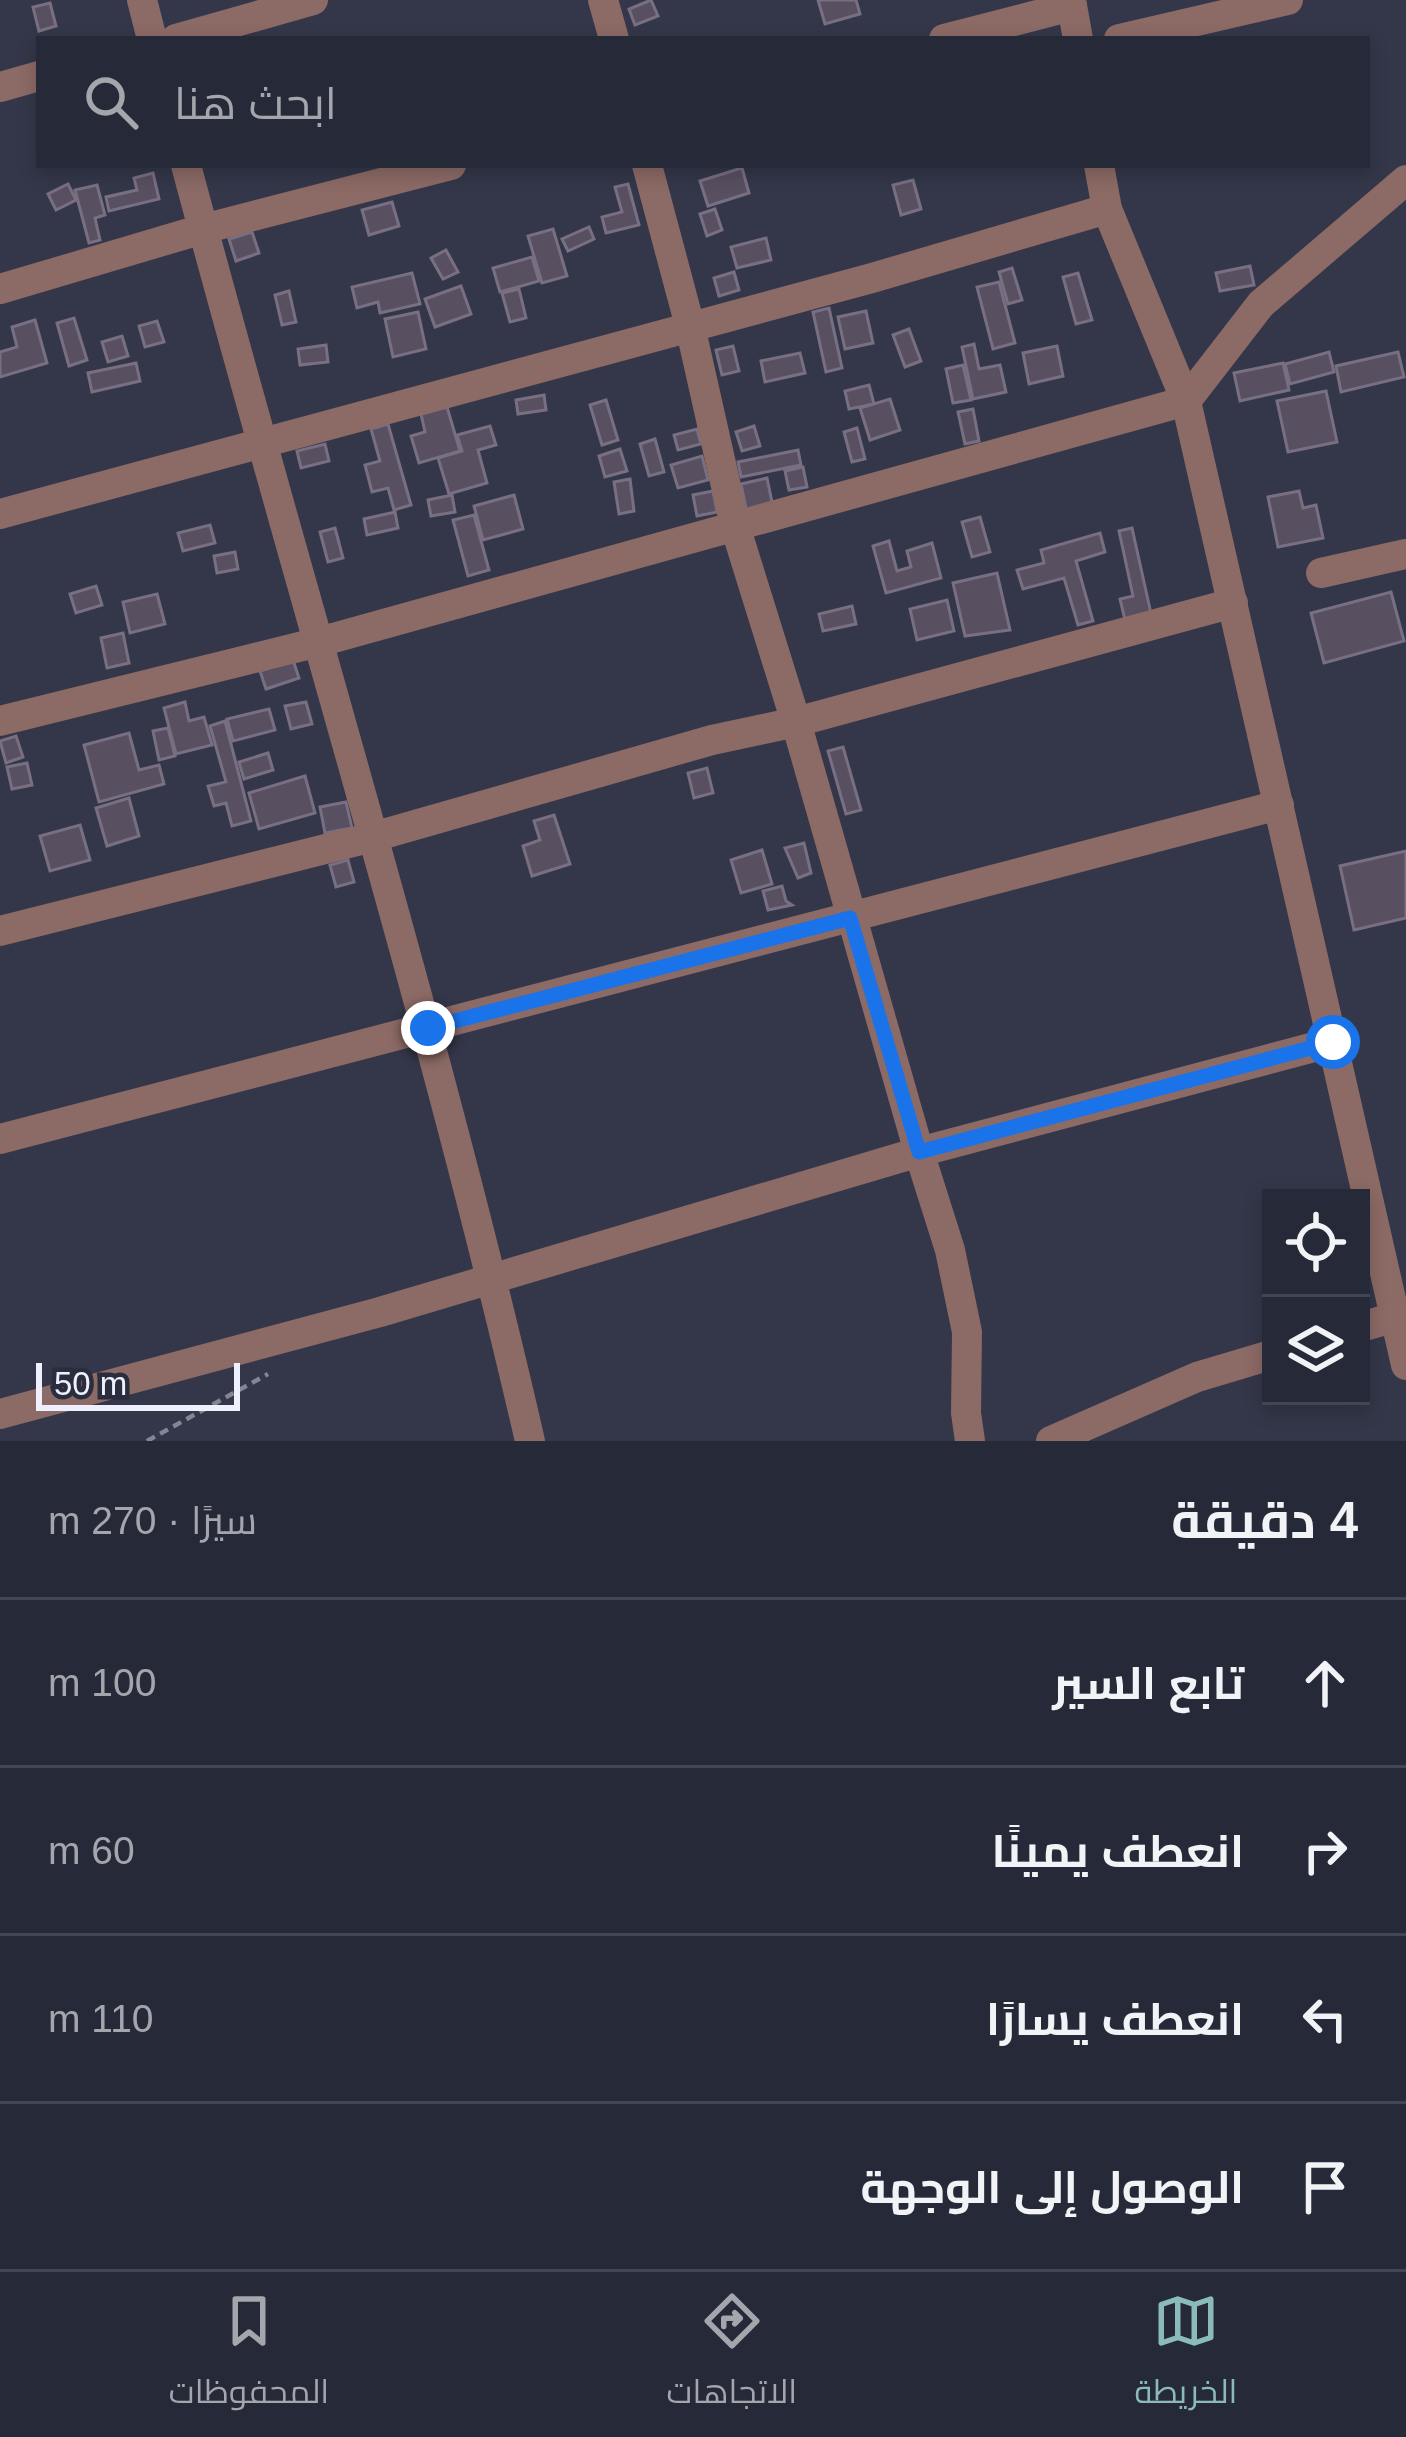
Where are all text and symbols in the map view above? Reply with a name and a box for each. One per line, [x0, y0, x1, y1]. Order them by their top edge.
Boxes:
search box [36, 36, 1370, 168]
icon: search [78, 69, 144, 135]
text: ابحث هنا [174, 78, 337, 129]
route end [401, 1001, 455, 1055]
route start [1306, 1015, 1360, 1069]
map controls [1262, 1189, 1370, 1405]
button: locate [1262, 1189, 1370, 1297]
button: layers [1262, 1297, 1370, 1405]
scale bar [36, 1357, 240, 1410]
text: 50 m [54, 1365, 127, 1402]
text: 4 دقيقة [1171, 1492, 1358, 1549]
text: سيرًا · 270 m [48, 1499, 257, 1542]
icon: ahead [1292, 1650, 1358, 1716]
text: تابع السير [1053, 1658, 1244, 1709]
text: 100 m [48, 1661, 156, 1704]
icon: right [1292, 1818, 1358, 1884]
text: انعطف يمينًا [992, 1826, 1244, 1877]
text: 60 m [48, 1829, 135, 1872]
icon: left [1292, 1986, 1358, 2052]
text: انعطف يسارًا [986, 1994, 1244, 2045]
text: 110 m [48, 1997, 154, 2040]
icon: arrive [1292, 2154, 1358, 2220]
text: الوصول إلى الوجهة [860, 2162, 1244, 2213]
tab: المحفوظات [169, 2288, 329, 2422]
tab: الاتجاهات [667, 2288, 797, 2422]
tab: الخريطة [1134, 2288, 1237, 2422]

